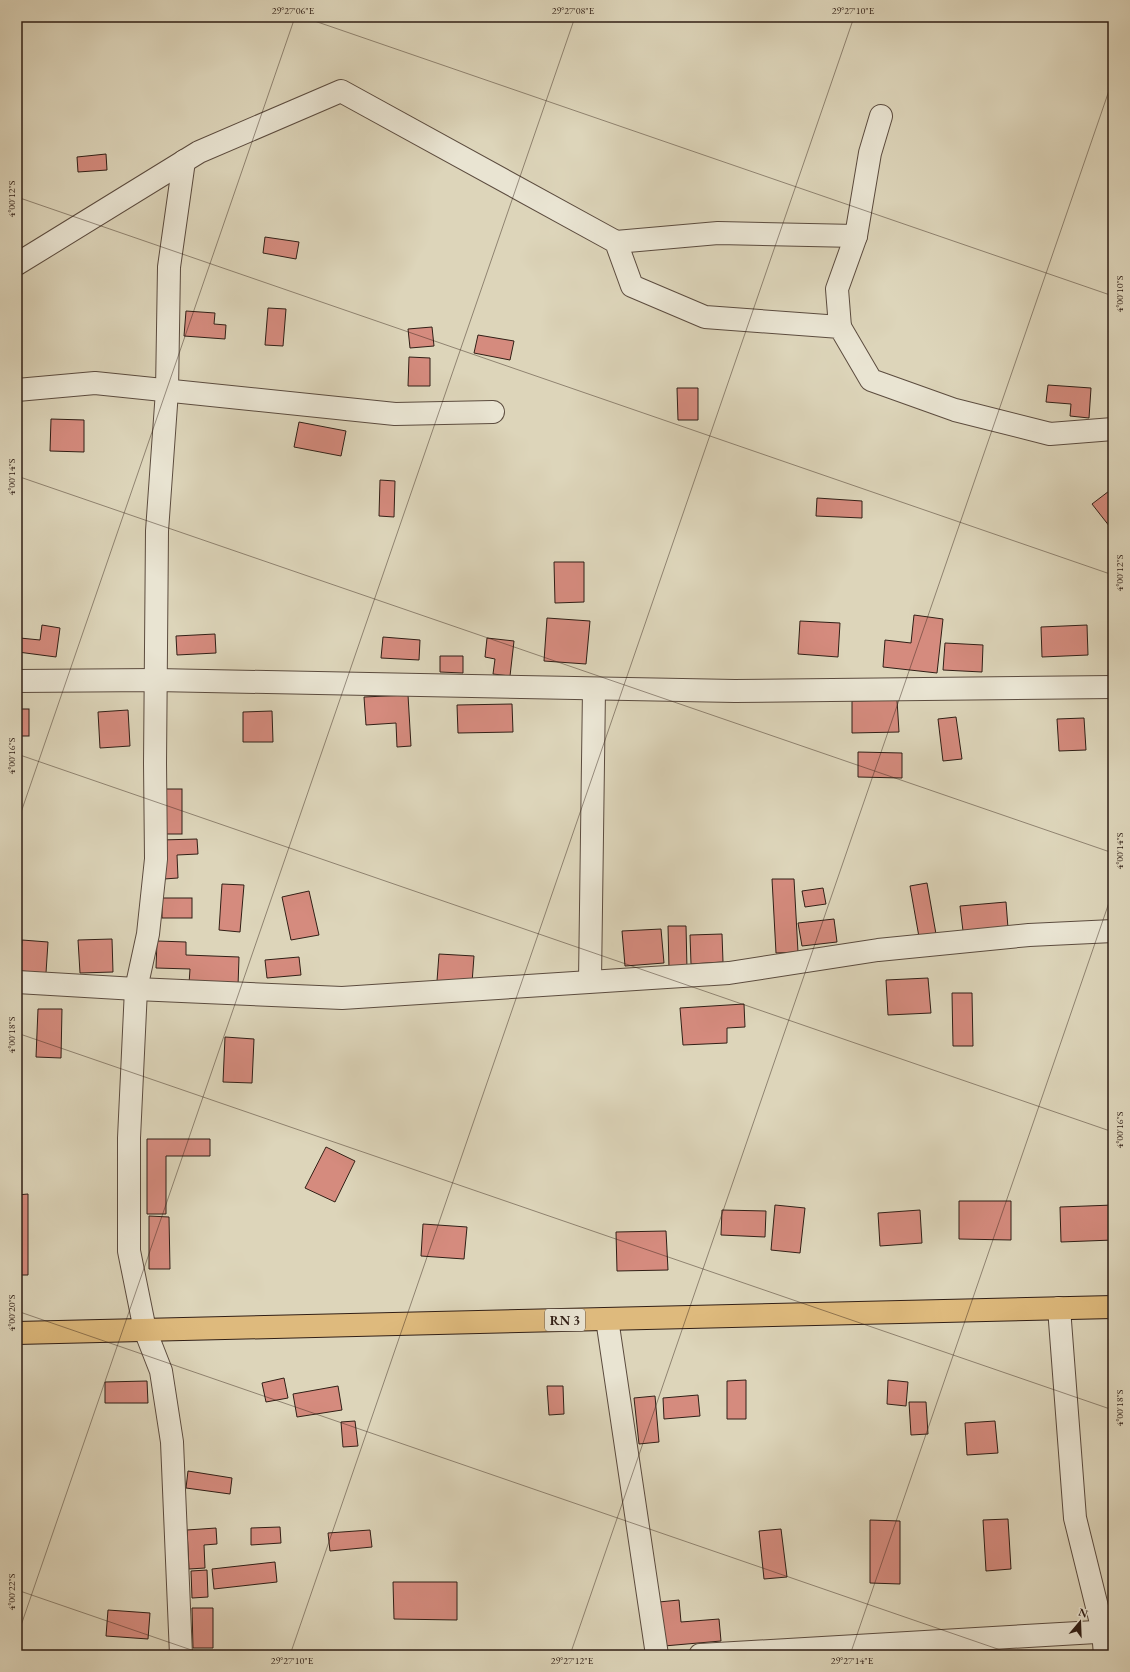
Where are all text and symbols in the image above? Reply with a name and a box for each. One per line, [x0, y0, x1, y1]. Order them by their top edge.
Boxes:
text: 29°27'06"E [272, 4, 315, 17]
text: 29°27'08"E [552, 4, 595, 17]
text: 29°27'10"E [832, 4, 875, 17]
text: 4°00'12"S [5, 180, 18, 217]
text: 4°00'10"S [1113, 275, 1126, 312]
text: 4°00'14"S [5, 458, 18, 495]
text: 4°00'12"S [1113, 554, 1126, 591]
text: 4°00'16"S [5, 737, 18, 774]
text: 4°00'14"S [1113, 832, 1126, 869]
text: 4°00'18"S [5, 1016, 18, 1053]
text: 4°00'16"S [1113, 1111, 1126, 1148]
text: 4°00'20"S [5, 1294, 18, 1331]
road number: RN 3 [545, 1309, 585, 1331]
text: 4°00'18"S [1113, 1389, 1126, 1426]
text: 4°00'22"S [5, 1573, 18, 1610]
north arrow [1060, 1602, 1100, 1642]
text: N [1077, 1604, 1090, 1621]
text: 29°27'10"E [271, 1654, 314, 1667]
text: 29°27'12"E [551, 1654, 594, 1667]
text: 29°27'14"E [831, 1654, 874, 1667]

